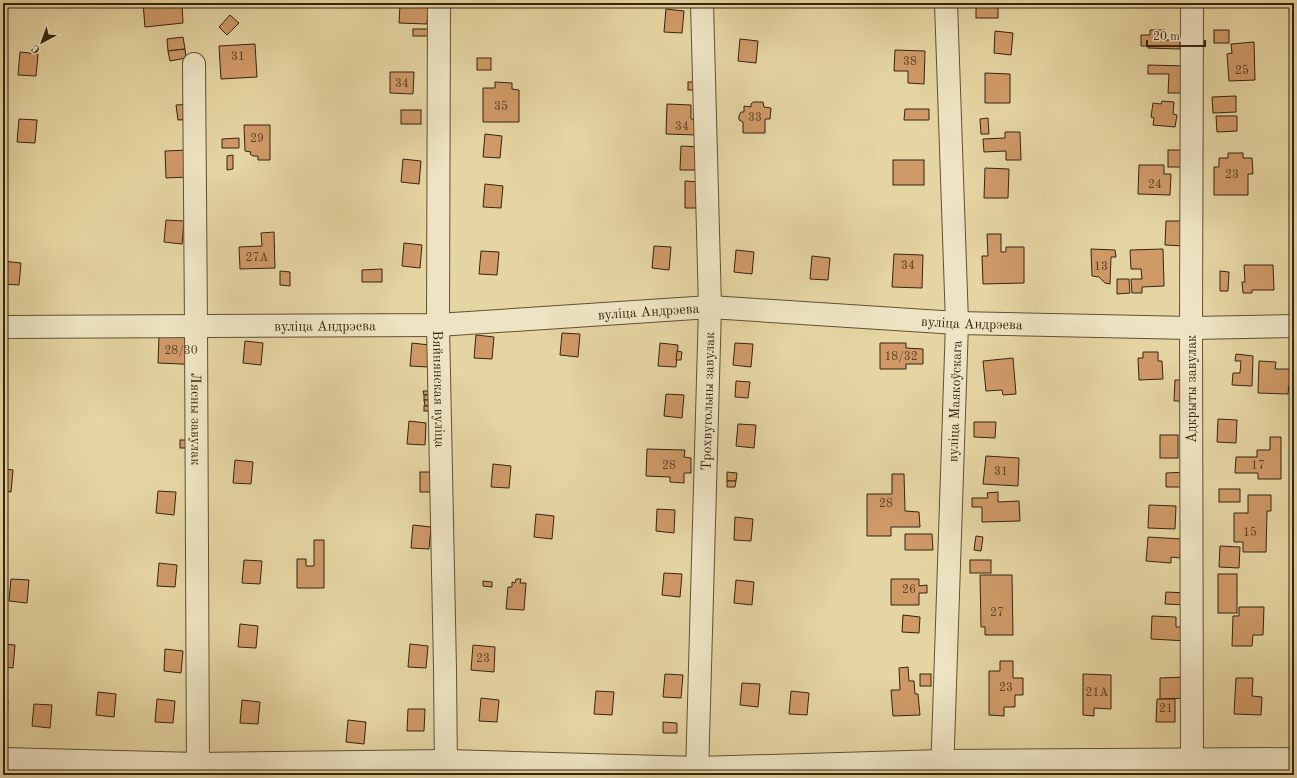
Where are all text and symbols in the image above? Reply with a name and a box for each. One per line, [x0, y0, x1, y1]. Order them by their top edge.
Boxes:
north arrow [22, 22, 62, 62]
scale bar [1147, 22, 1205, 48]
text: 20 m [1153, 31, 1180, 43]
text: С [30, 42, 43, 55]
house number: 31 [231, 51, 245, 63]
house number: 38 [903, 56, 917, 68]
house number: 25 [1235, 64, 1249, 77]
house number: 34 [395, 78, 409, 90]
house number: 35 [494, 100, 508, 113]
house number: 33 [748, 112, 762, 124]
house number: 34 [675, 121, 689, 133]
house number: 29 [250, 133, 264, 145]
house number: 23 [1225, 169, 1239, 181]
house number: 24 [1148, 179, 1162, 191]
house number: 27А [245, 252, 269, 264]
house number: 34 [901, 260, 915, 272]
house number: 13 [1094, 261, 1108, 273]
street label: вуліца Андрэева [597, 302, 700, 322]
street label: вуліца Андрэева [921, 315, 1023, 332]
street label: вуліца Андрэева [274, 319, 376, 334]
street label: Вяйнянская вуліца [430, 330, 446, 448]
street label: Трохвугольны завулак [699, 332, 717, 471]
street label: Адкрыты завулак [1185, 335, 1199, 443]
street label: вуліца Маякоўскага [946, 340, 964, 462]
house number: 28/30 [164, 345, 198, 357]
house number: 18/32 [884, 351, 918, 363]
street label: Лясны завулак [188, 373, 203, 465]
house number: 28 [662, 460, 676, 472]
house number: 17 [1251, 460, 1265, 472]
house number: 31 [994, 466, 1008, 478]
house number: 28 [879, 498, 893, 510]
house number: 15 [1243, 526, 1257, 539]
house number: 26 [902, 584, 916, 596]
house number: 27 [990, 607, 1004, 619]
house number: 23 [476, 653, 490, 665]
house number: 23 [999, 682, 1013, 694]
house number: 21А [1085, 687, 1109, 699]
house number: 21 [1159, 703, 1173, 715]

